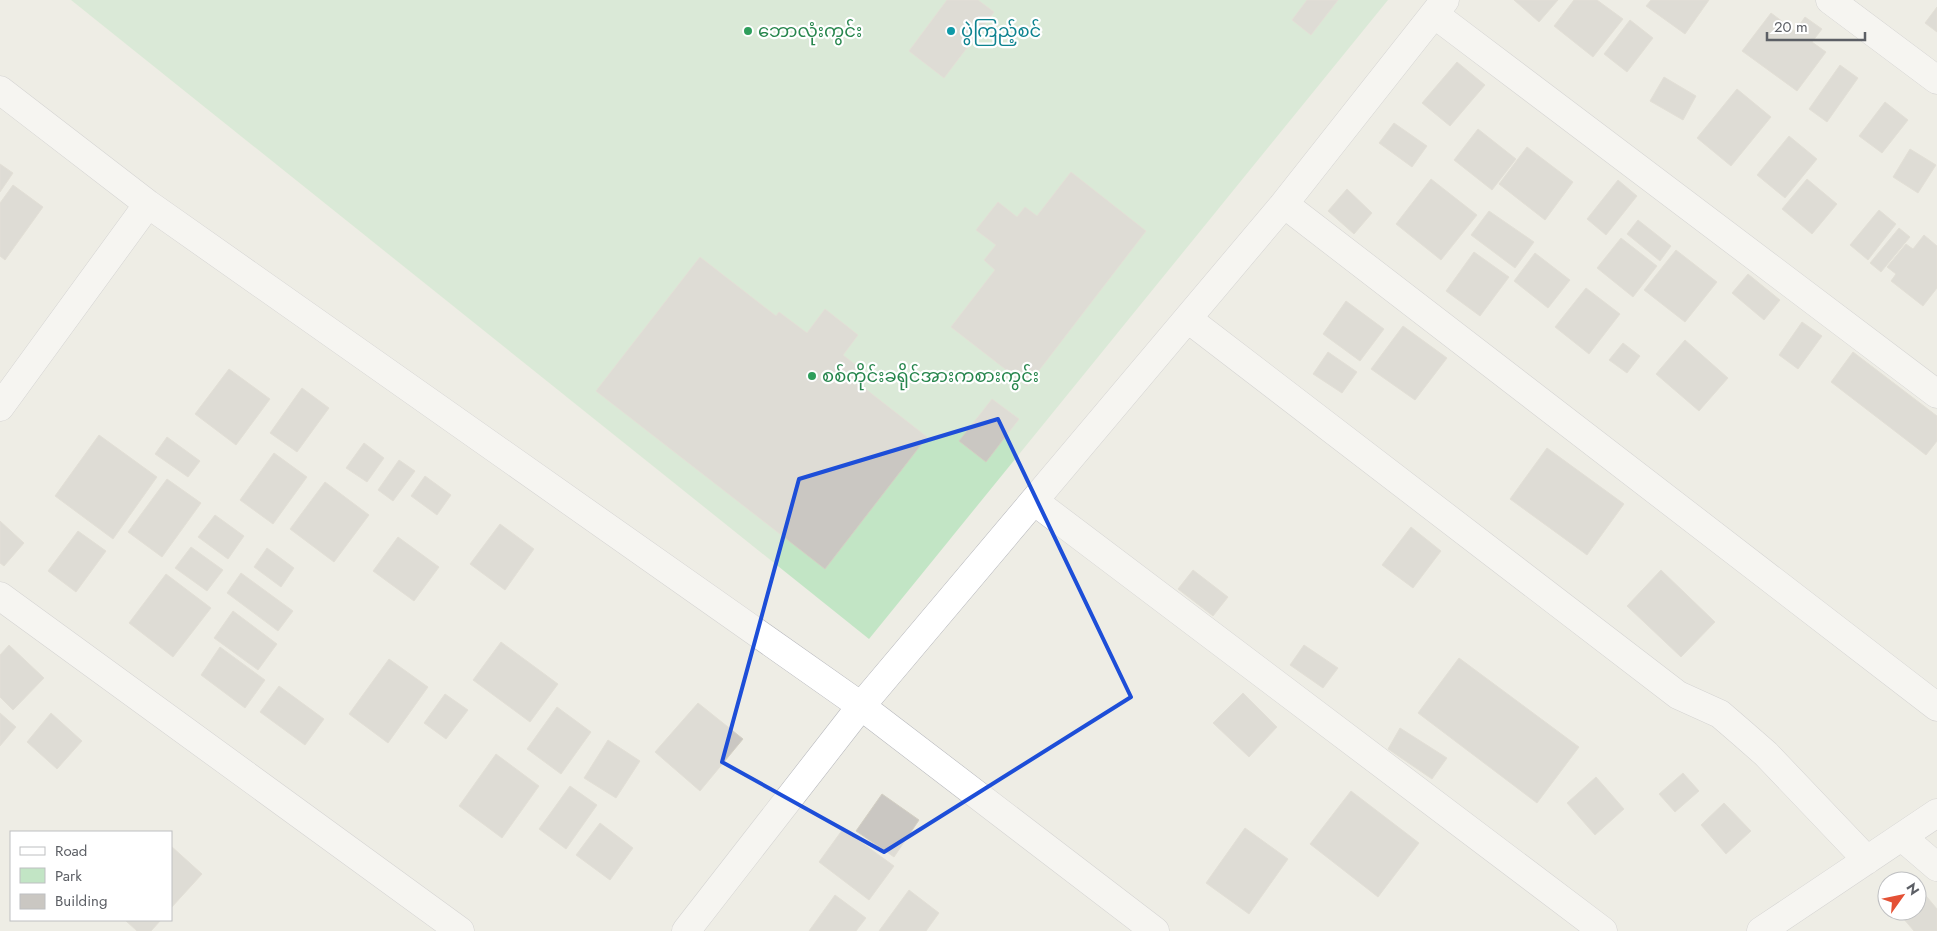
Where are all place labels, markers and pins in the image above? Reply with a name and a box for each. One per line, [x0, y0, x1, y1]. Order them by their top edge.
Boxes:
place label: ဘောလုံးကွင်း [758, 18, 862, 46]
place label: ပွဲကြည့်စင် [961, 18, 1041, 46]
marker: ဘောလုံးကွင်း [742, 25, 754, 37]
marker: ပွဲကြည့်စင် [945, 25, 957, 37]
place label: စစ်ကိုင်းခရိုင်အားကစားကွင်း [822, 362, 1039, 391]
marker: စစ်ကိုင်းခရိုင်အားကစားကွင်း [806, 370, 818, 382]

